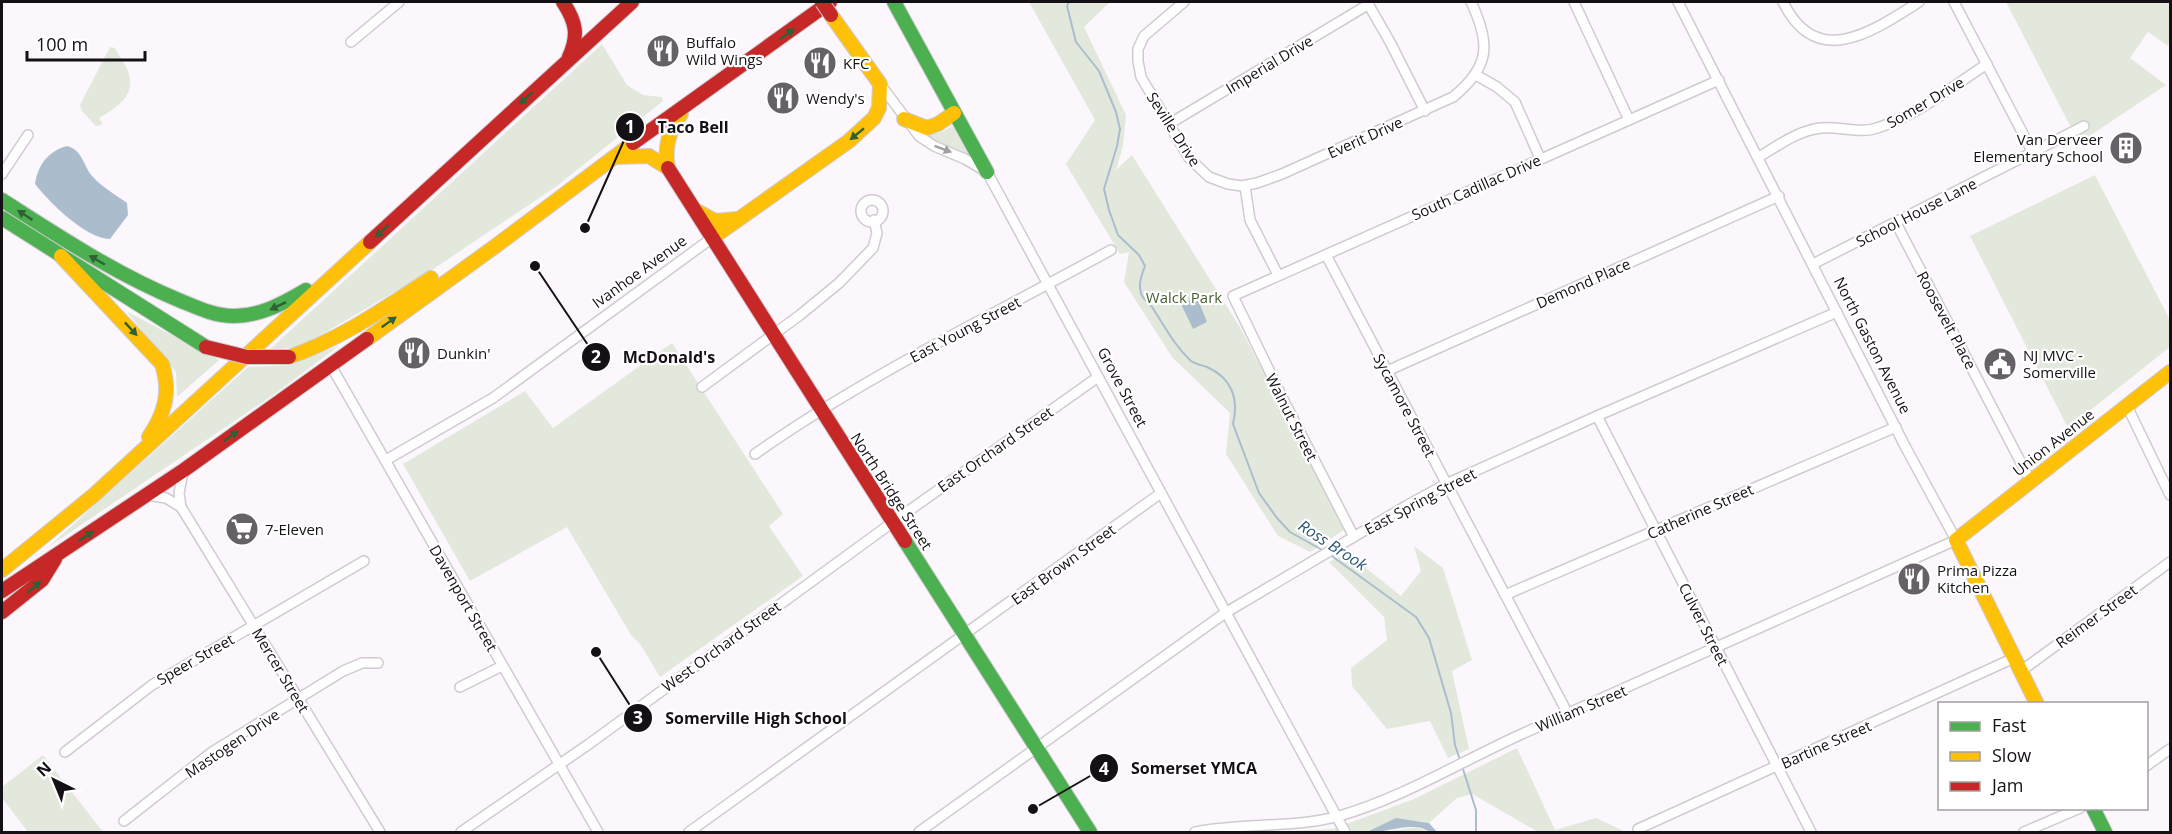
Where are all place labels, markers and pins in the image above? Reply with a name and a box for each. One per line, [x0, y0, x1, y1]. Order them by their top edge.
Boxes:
place label: Buffalo Wild Wings [686, 32, 763, 69]
restaurant icon: Buffalo Wild Wings [645, 33, 681, 69]
restaurant icon: KFC [802, 45, 838, 81]
place label: KFC [843, 53, 869, 73]
restaurant icon: Wendy's [765, 80, 801, 116]
place label: Wendy's [806, 88, 865, 108]
callout: Taco Bell [615, 110, 740, 144]
place label: Van Derveer Elementary School [1973, 129, 2103, 166]
building icon: Van Derveer Elementary School [2108, 130, 2144, 166]
restaurant icon: Dunkin' [396, 335, 432, 371]
callout: McDonald's [581, 340, 727, 374]
place label: Dunkin' [437, 343, 490, 363]
place label: NJ MVC - Somerville [2023, 345, 2096, 382]
public building icon: NJ MVC - Somerville [1982, 346, 2018, 382]
supermarket icon: 7-Eleven [224, 511, 260, 547]
place label: 7-Eleven [265, 519, 324, 539]
place label: Prima Pizza Kitchen [1937, 560, 2017, 597]
restaurant icon: Prima Pizza Kitchen [1896, 561, 1932, 597]
callout: Somerville High School [623, 701, 859, 735]
callout: Somerset YMCA [1089, 751, 1269, 785]

